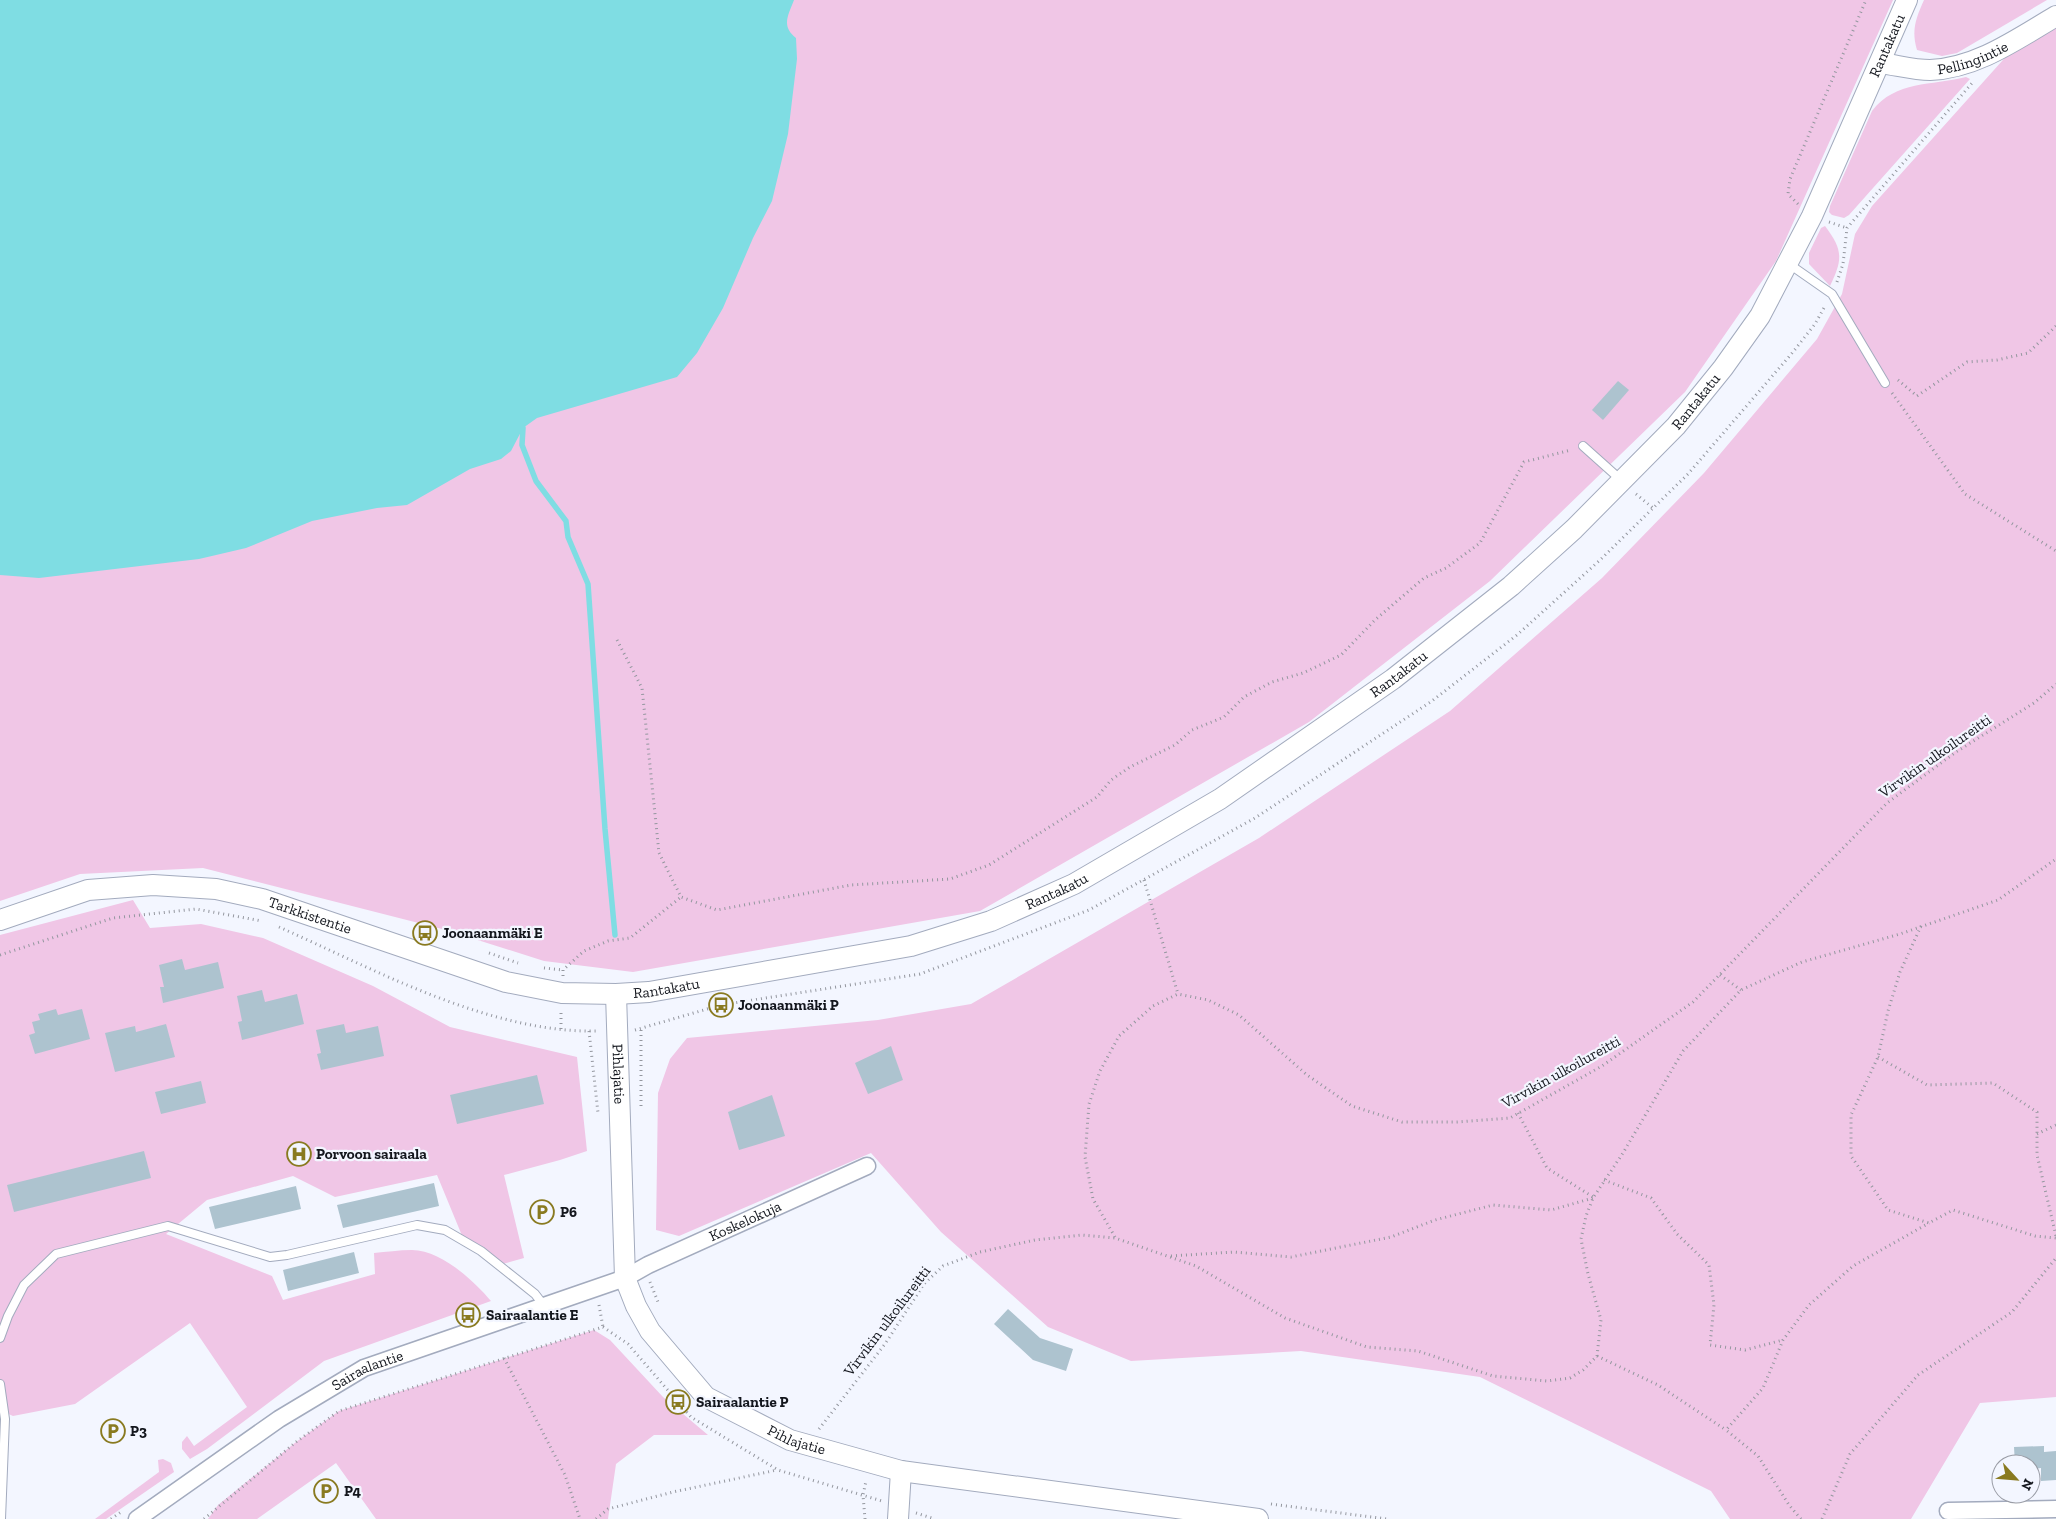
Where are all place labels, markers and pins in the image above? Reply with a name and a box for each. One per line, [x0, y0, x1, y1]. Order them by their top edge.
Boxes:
bus stop icon: Joonaanmäki E [412, 920, 438, 946]
place label: Joonaanmäki E [442, 924, 543, 942]
bus stop icon: Joonaanmäki P [708, 992, 734, 1018]
place label: Joonaanmäki P [738, 996, 839, 1014]
hospital icon: Porvoon sairaala [286, 1141, 312, 1167]
place label: Porvoon sairaala [316, 1145, 427, 1163]
parking icon: P6 [529, 1199, 555, 1225]
place label: P6 [560, 1203, 577, 1221]
bus stop icon: Sairaalantie E [455, 1302, 481, 1328]
place label: Sairaalantie E [486, 1306, 578, 1324]
bus stop icon: Sairaalantie P [665, 1389, 691, 1415]
place label: Sairaalantie P [696, 1393, 788, 1411]
parking icon: P3 [100, 1418, 126, 1444]
place label: P3 [130, 1422, 147, 1440]
parking icon: P4 [313, 1478, 339, 1504]
place label: P4 [344, 1482, 362, 1500]

